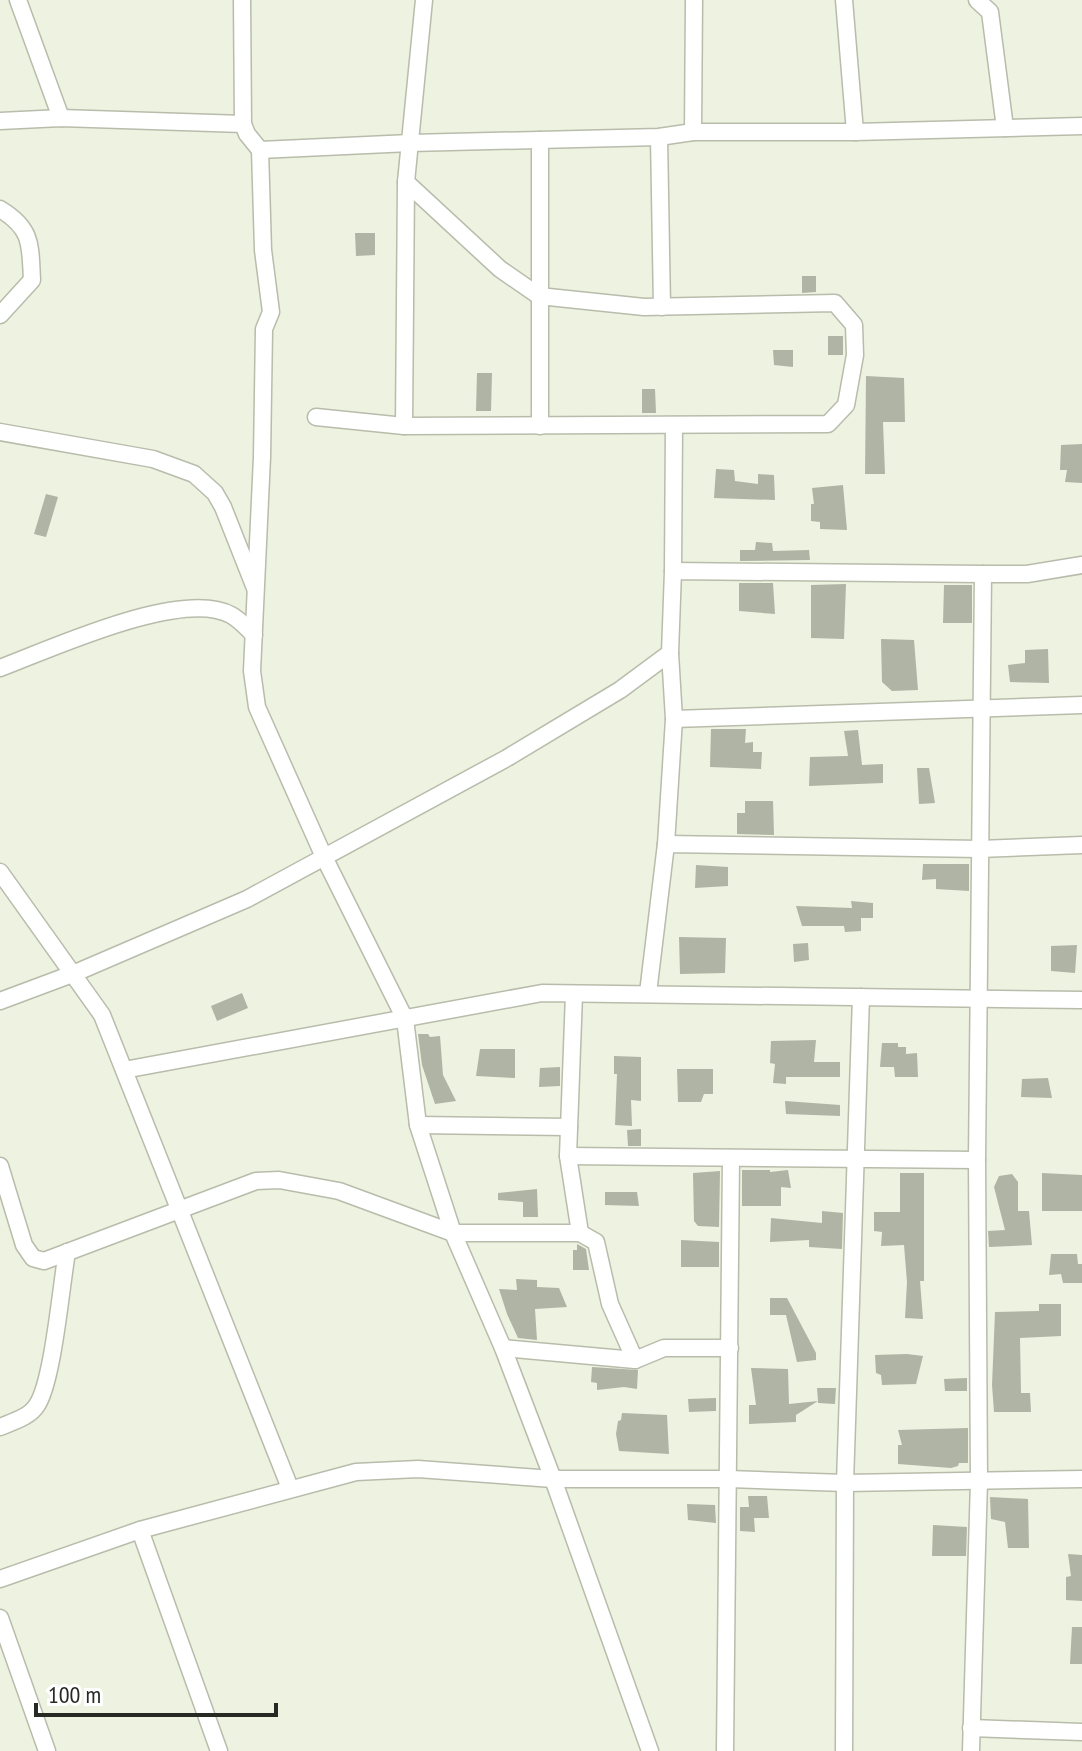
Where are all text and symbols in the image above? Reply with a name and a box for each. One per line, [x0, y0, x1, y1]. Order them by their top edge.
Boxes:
scale bar [36, 1667, 276, 1717]
text: 100 m [48, 1679, 101, 1710]

